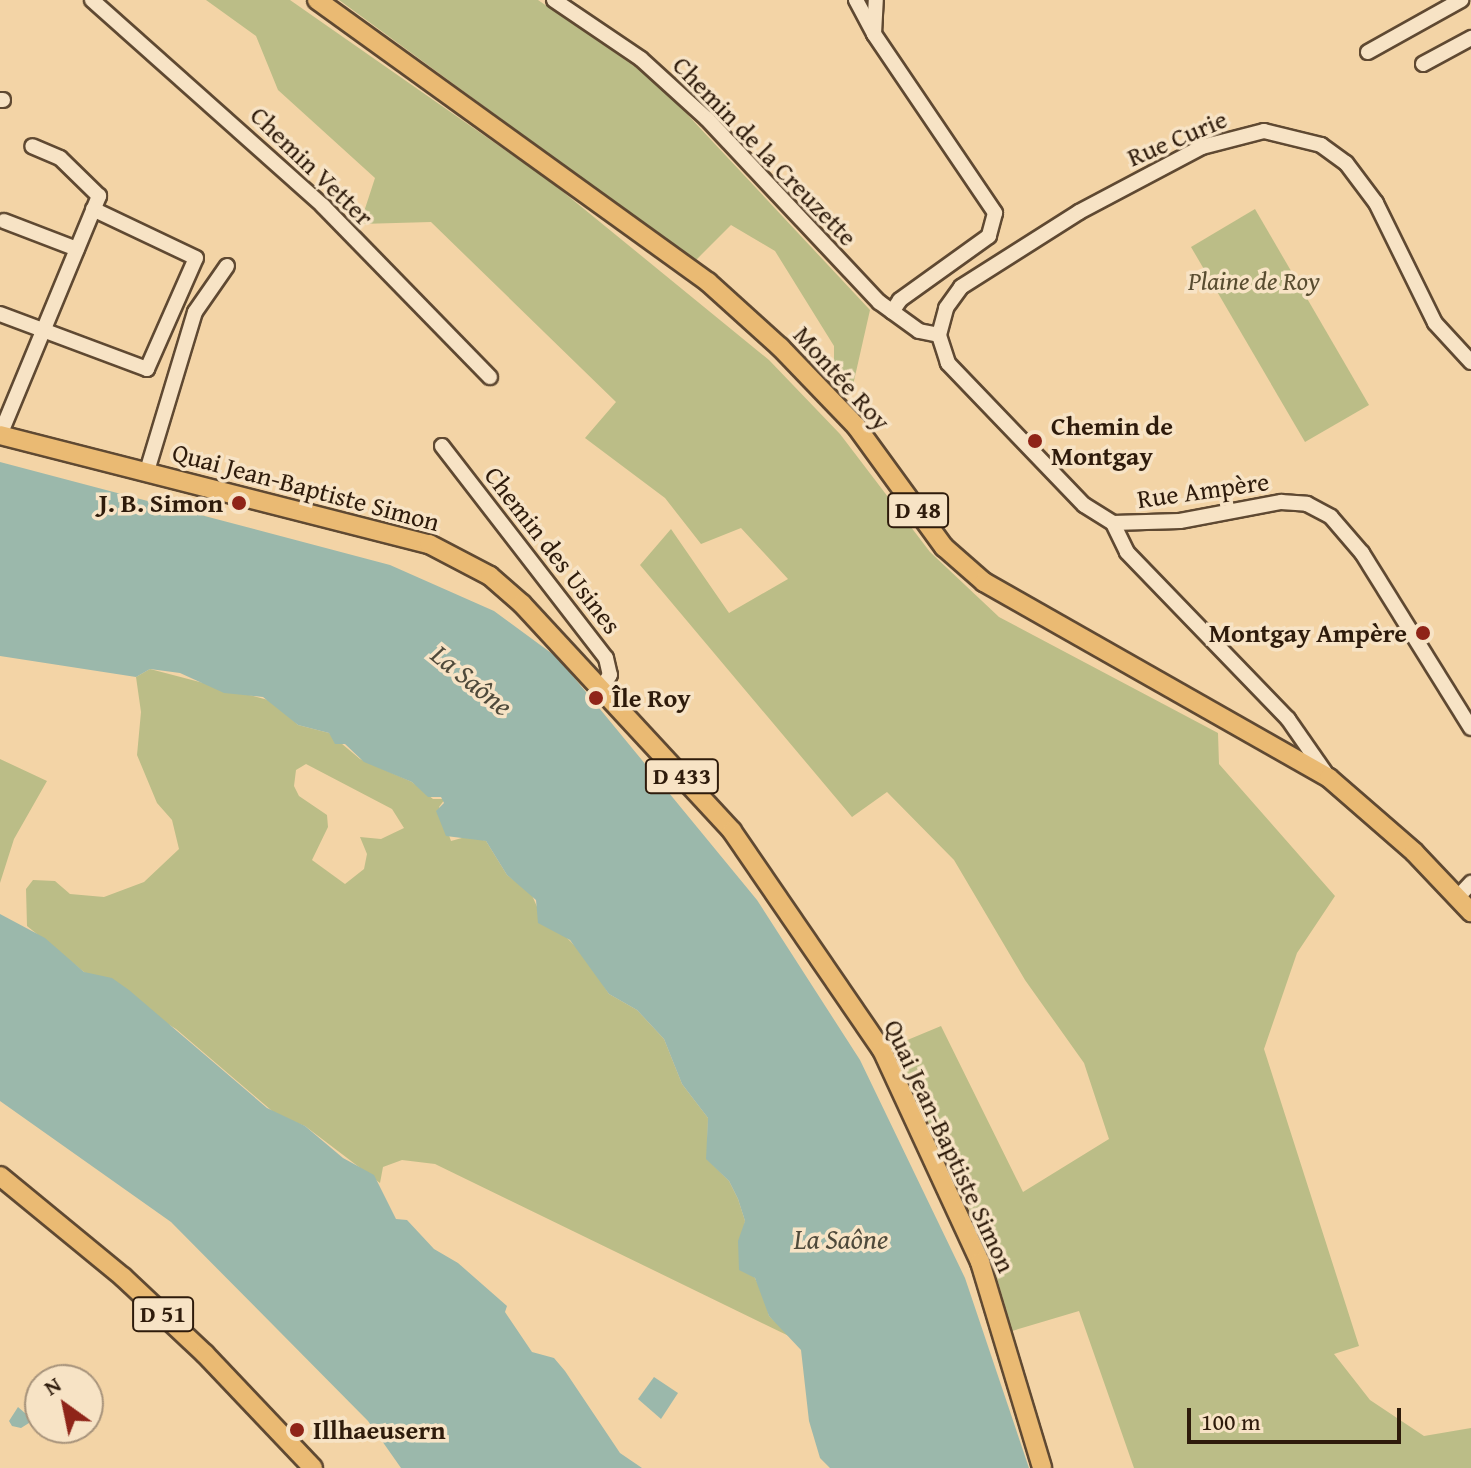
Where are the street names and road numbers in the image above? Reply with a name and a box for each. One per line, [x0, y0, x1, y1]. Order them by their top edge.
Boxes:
street label: Chemin de la Creuzette [666, 50, 864, 252]
street label: Chemin Vetter [244, 100, 380, 232]
street label: Rue Curie [1122, 103, 1232, 173]
street label: Montée Roy [787, 319, 897, 437]
street label: Quai Jean-Baptiste Simon [169, 436, 443, 538]
street label: Chemin des Usines [478, 460, 628, 640]
street label: Rue Ampère [1135, 465, 1271, 515]
road number: D 48 [886, 490, 950, 530]
road number: D 433 [644, 756, 720, 796]
street label: Quai Jean-Baptiste Simon [878, 1015, 1022, 1277]
road number: D 51 [131, 1294, 195, 1334]

